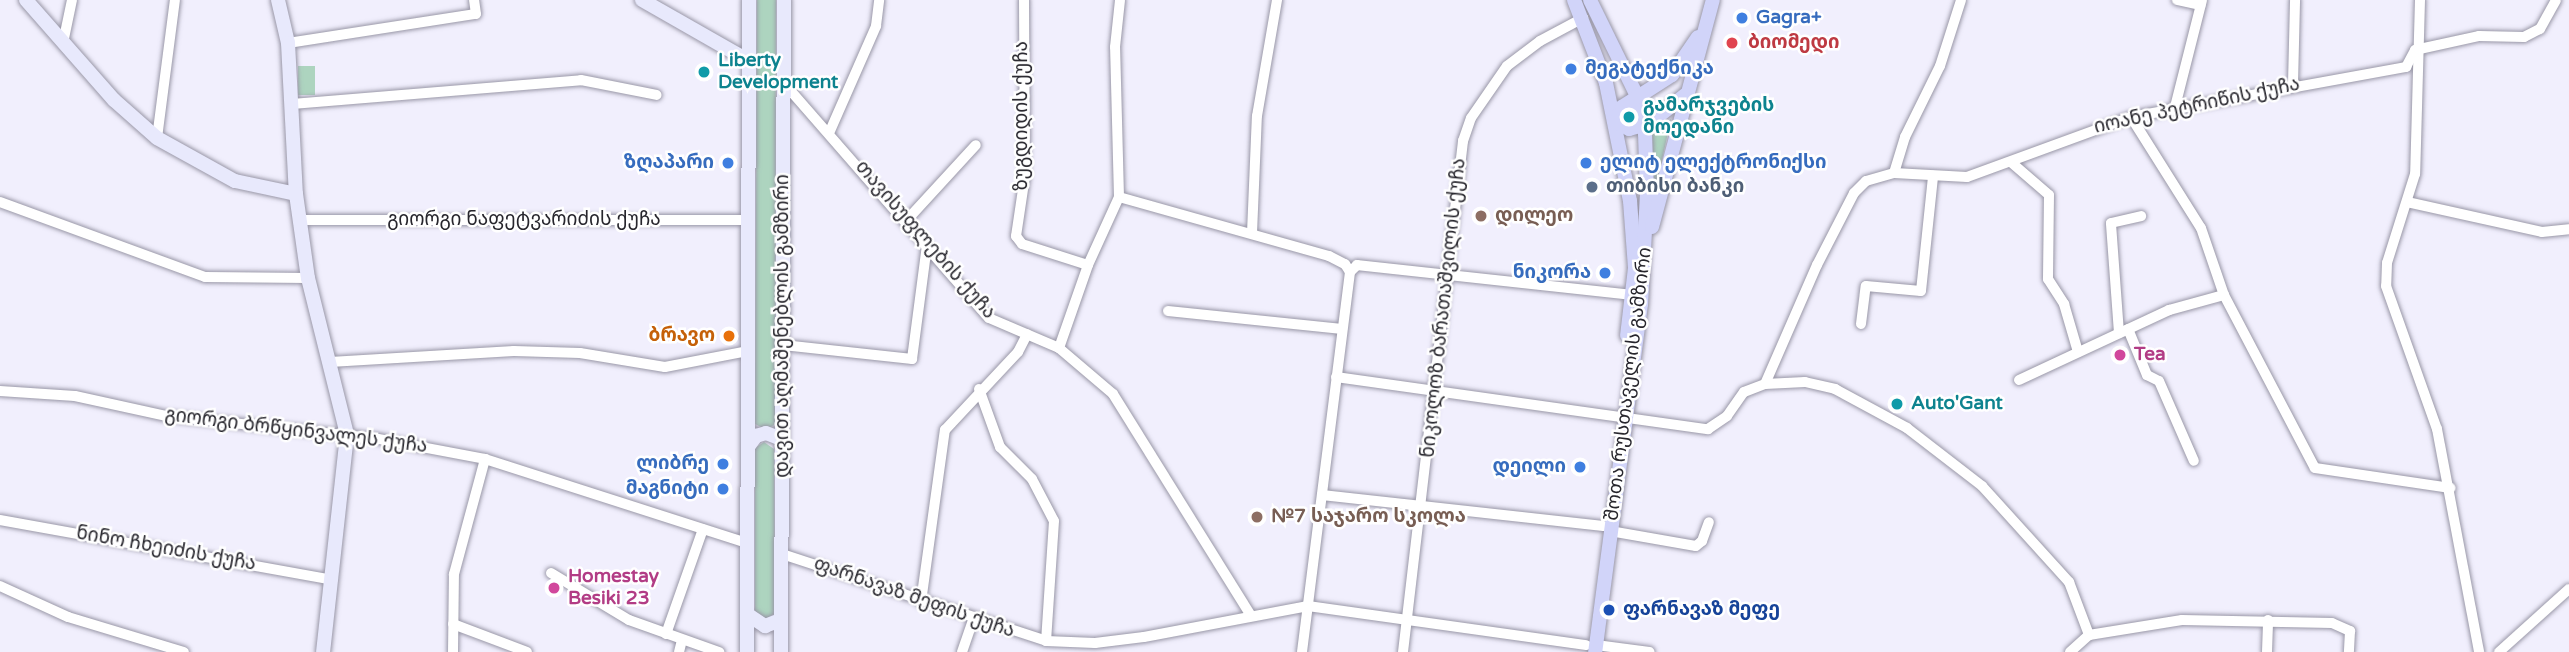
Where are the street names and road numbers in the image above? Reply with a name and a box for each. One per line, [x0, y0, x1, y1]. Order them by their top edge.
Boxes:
street label: ზუგდიდის ქუჩა [1011, 41, 1033, 191]
street label: იოანე პეტრიწის ქუჩა [2092, 73, 2302, 139]
street label: თავისუფლების ქუჩა [850, 156, 1000, 324]
street label: ნიკოლოზ ბარათაშვილის ქუჩა [1417, 157, 1471, 459]
street label: დავით აღმაშენებლის გამზირი [772, 174, 794, 478]
street label: გიორგი ნაფეტვარიძის ქუჩა [387, 209, 661, 231]
street label: შოთა რუსთაველის გამზირი [1601, 246, 1657, 522]
street label: გიორგი ბრწყინვალეს ქუჩა [164, 404, 428, 458]
street label: ნინო ჩხეიძის ქუჩა [74, 522, 258, 576]
street label: ფარნავაზ მეფის ქუჩა [811, 553, 1017, 643]

